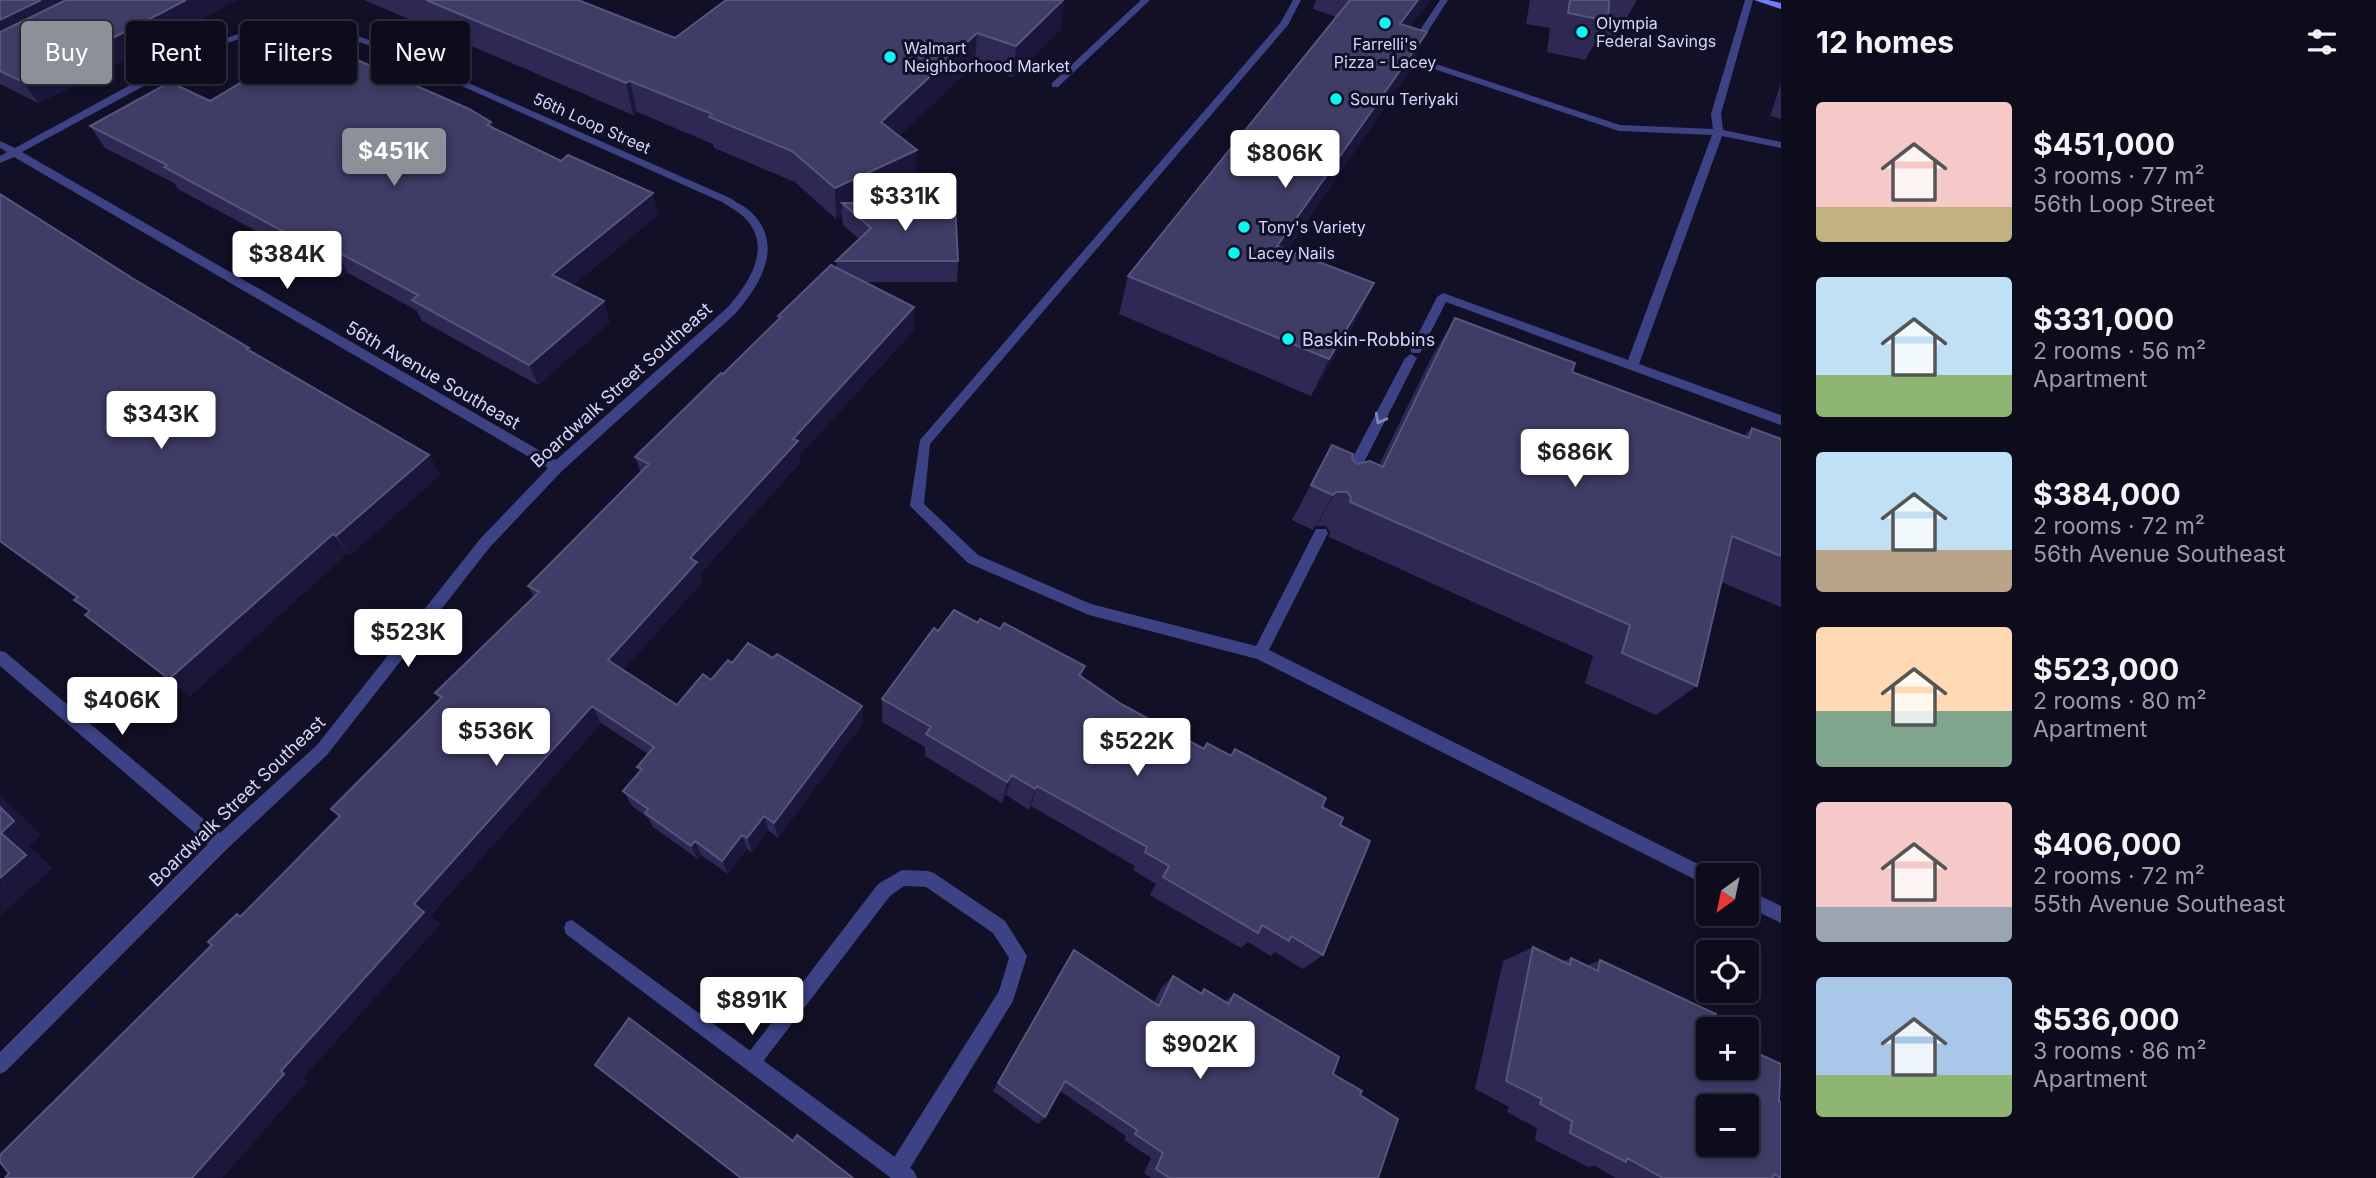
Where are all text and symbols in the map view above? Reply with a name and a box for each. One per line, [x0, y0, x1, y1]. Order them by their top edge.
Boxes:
place label: Olympia Federal Savings [1596, 13, 1716, 51]
marker: Farrelli's Pizza - Lacey [1377, 15, 1393, 31]
chip: Buy [21, 21, 112, 84]
chip: Rent [126, 21, 226, 84]
chip: Filters [240, 21, 357, 84]
chip: New [371, 21, 470, 84]
icon: filters [2303, 23, 2341, 61]
marker: Olympia Federal Savings [1574, 24, 1590, 40]
text: 12 homes [1816, 24, 1954, 60]
place label: Farrelli's Pizza - Lacey [1334, 34, 1436, 72]
place label: Walmart Neighborhood Market [904, 38, 1070, 76]
marker: Walmart Neighborhood Market [882, 49, 898, 65]
street label: 56th Loop Street [530, 88, 654, 158]
place label: Souru Teriyaki [1350, 89, 1458, 109]
marker: Souru Teriyaki [1328, 91, 1344, 107]
text: $451,000 [2033, 126, 2175, 162]
pin: $451K [345, 128, 443, 188]
pin: $806K [1236, 130, 1334, 190]
icon: home [1872, 130, 1956, 214]
text: $451K [358, 137, 430, 165]
text: $806K [1246, 139, 1324, 167]
text: 3 rooms · 77 m² [2033, 162, 2205, 190]
pin: $331K [856, 174, 954, 233]
text: $331K [869, 182, 941, 210]
text: 56th Loop Street [2033, 190, 2215, 218]
place label: Tony's Variety [1258, 217, 1366, 237]
marker: Tony's Variety [1236, 219, 1252, 235]
pin: $384K [238, 232, 336, 291]
text: $384K [249, 240, 325, 268]
place label: Lacey Nails [1248, 243, 1335, 263]
marker: Lacey Nails [1226, 245, 1242, 261]
street label: Boardwalk Street Southeast [526, 298, 716, 472]
text: $331,000 [2033, 301, 2174, 337]
icon: home [1872, 305, 1956, 389]
street label: 56th Avenue Southeast [342, 316, 524, 434]
place label: Baskin-Robbins [1302, 329, 1435, 350]
marker: Baskin-Robbins [1280, 331, 1296, 347]
text: 2 rooms · 56 m² [2033, 337, 2206, 365]
text: Apartment [2033, 365, 2147, 393]
pin: $343K [112, 392, 210, 451]
text: $343K [123, 400, 199, 428]
one-way arrow [1374, 412, 1388, 424]
pin: $686K [1526, 430, 1624, 489]
text: $686K [1537, 438, 1613, 466]
text: $384,000 [2033, 476, 2181, 512]
icon: home [1872, 480, 1956, 564]
text: 2 rooms · 72 m² [2033, 512, 2205, 540]
text: 56th Avenue Southeast [2033, 540, 2286, 568]
pin: $523K [359, 610, 457, 669]
text: $523K [370, 618, 446, 646]
text: $523,000 [2033, 651, 2179, 687]
icon: home [1872, 655, 1956, 739]
pin: $406K [73, 678, 171, 737]
text: $406K [83, 686, 161, 714]
text: 2 rooms · 80 m² [2033, 687, 2207, 715]
pin: $536K [447, 708, 545, 768]
street label: Boardwalk Street Southeast [145, 711, 329, 891]
text: Apartment [2033, 715, 2147, 743]
text: $536K [458, 717, 534, 745]
pin: $522K [1088, 718, 1186, 778]
text: $522K [1099, 727, 1175, 755]
text: $406,000 [2033, 826, 2182, 862]
icon: home [1872, 830, 1956, 914]
text: 2 rooms · 72 m² [2033, 862, 2205, 890]
north arrow [1696, 863, 1759, 926]
map controls [1696, 863, 1759, 1157]
text: 55th Avenue Southeast [2033, 890, 2285, 918]
button: locate [1696, 940, 1759, 1003]
pin: $891K [703, 978, 801, 1037]
text: $891K [716, 986, 788, 1014]
text: $536,000 [2033, 1001, 2180, 1037]
icon: home [1872, 1005, 1956, 1089]
button: + [1696, 1017, 1759, 1080]
pin: $902K [1151, 1021, 1249, 1081]
text: $902K [1162, 1030, 1238, 1058]
text: 3 rooms · 86 m² [2033, 1037, 2207, 1065]
text: Apartment [2033, 1065, 2147, 1093]
button: − [1696, 1094, 1759, 1157]

